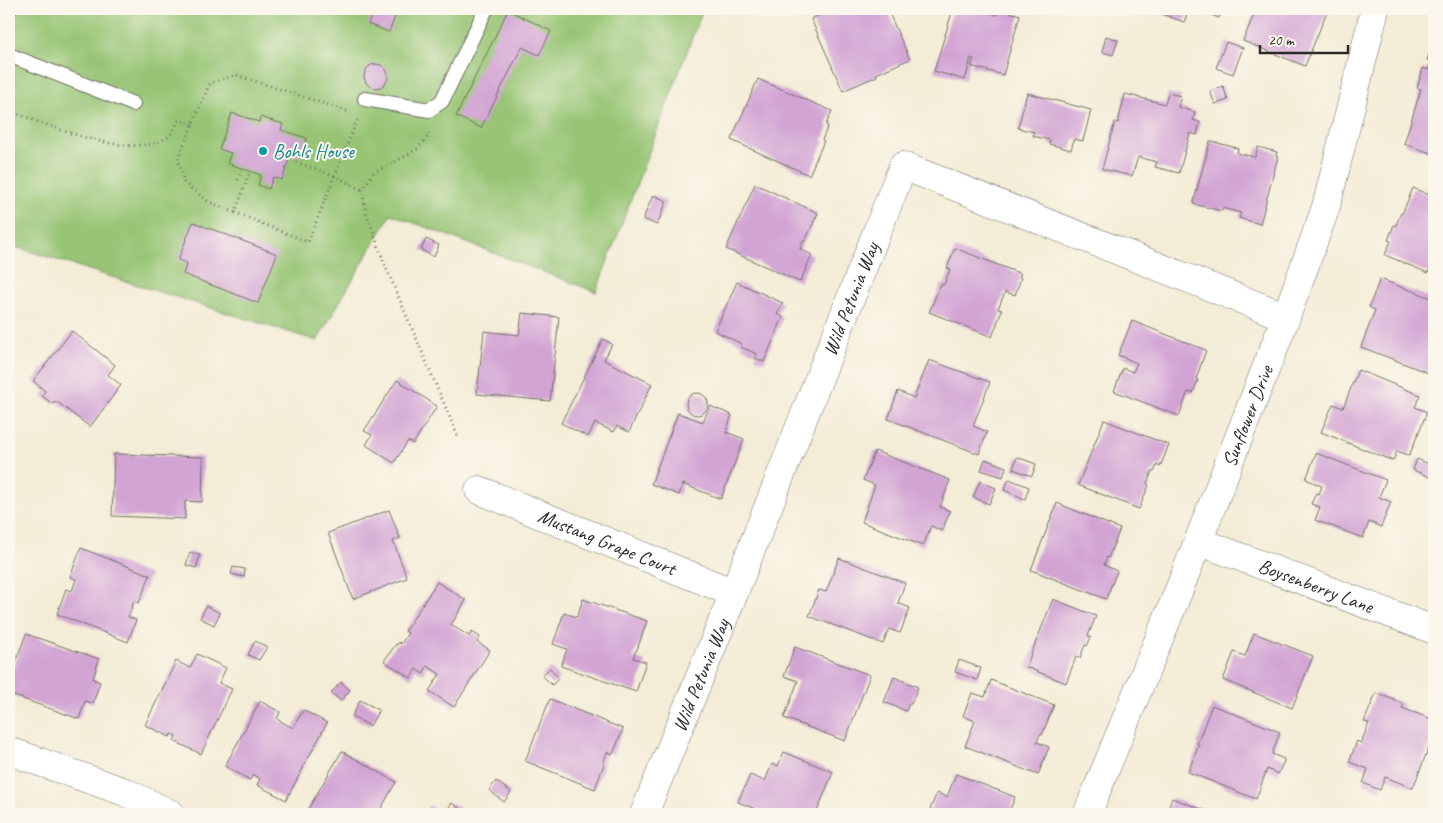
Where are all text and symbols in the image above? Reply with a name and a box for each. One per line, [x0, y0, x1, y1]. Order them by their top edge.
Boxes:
scale bar [1260, 22, 1348, 54]
text: 20 m [1268, 31, 1295, 50]
place label: Bohls House [273, 139, 355, 164]
marker: Bohls House [257, 145, 269, 157]
street label: Wild Petunia Way [817, 238, 885, 359]
street label: Sunflower Drive [1216, 361, 1279, 471]
street label: Mustang Grape Court [534, 503, 681, 582]
street label: Boysenberry Lane [1255, 553, 1378, 619]
street label: Wild Petunia Way [667, 614, 736, 735]

